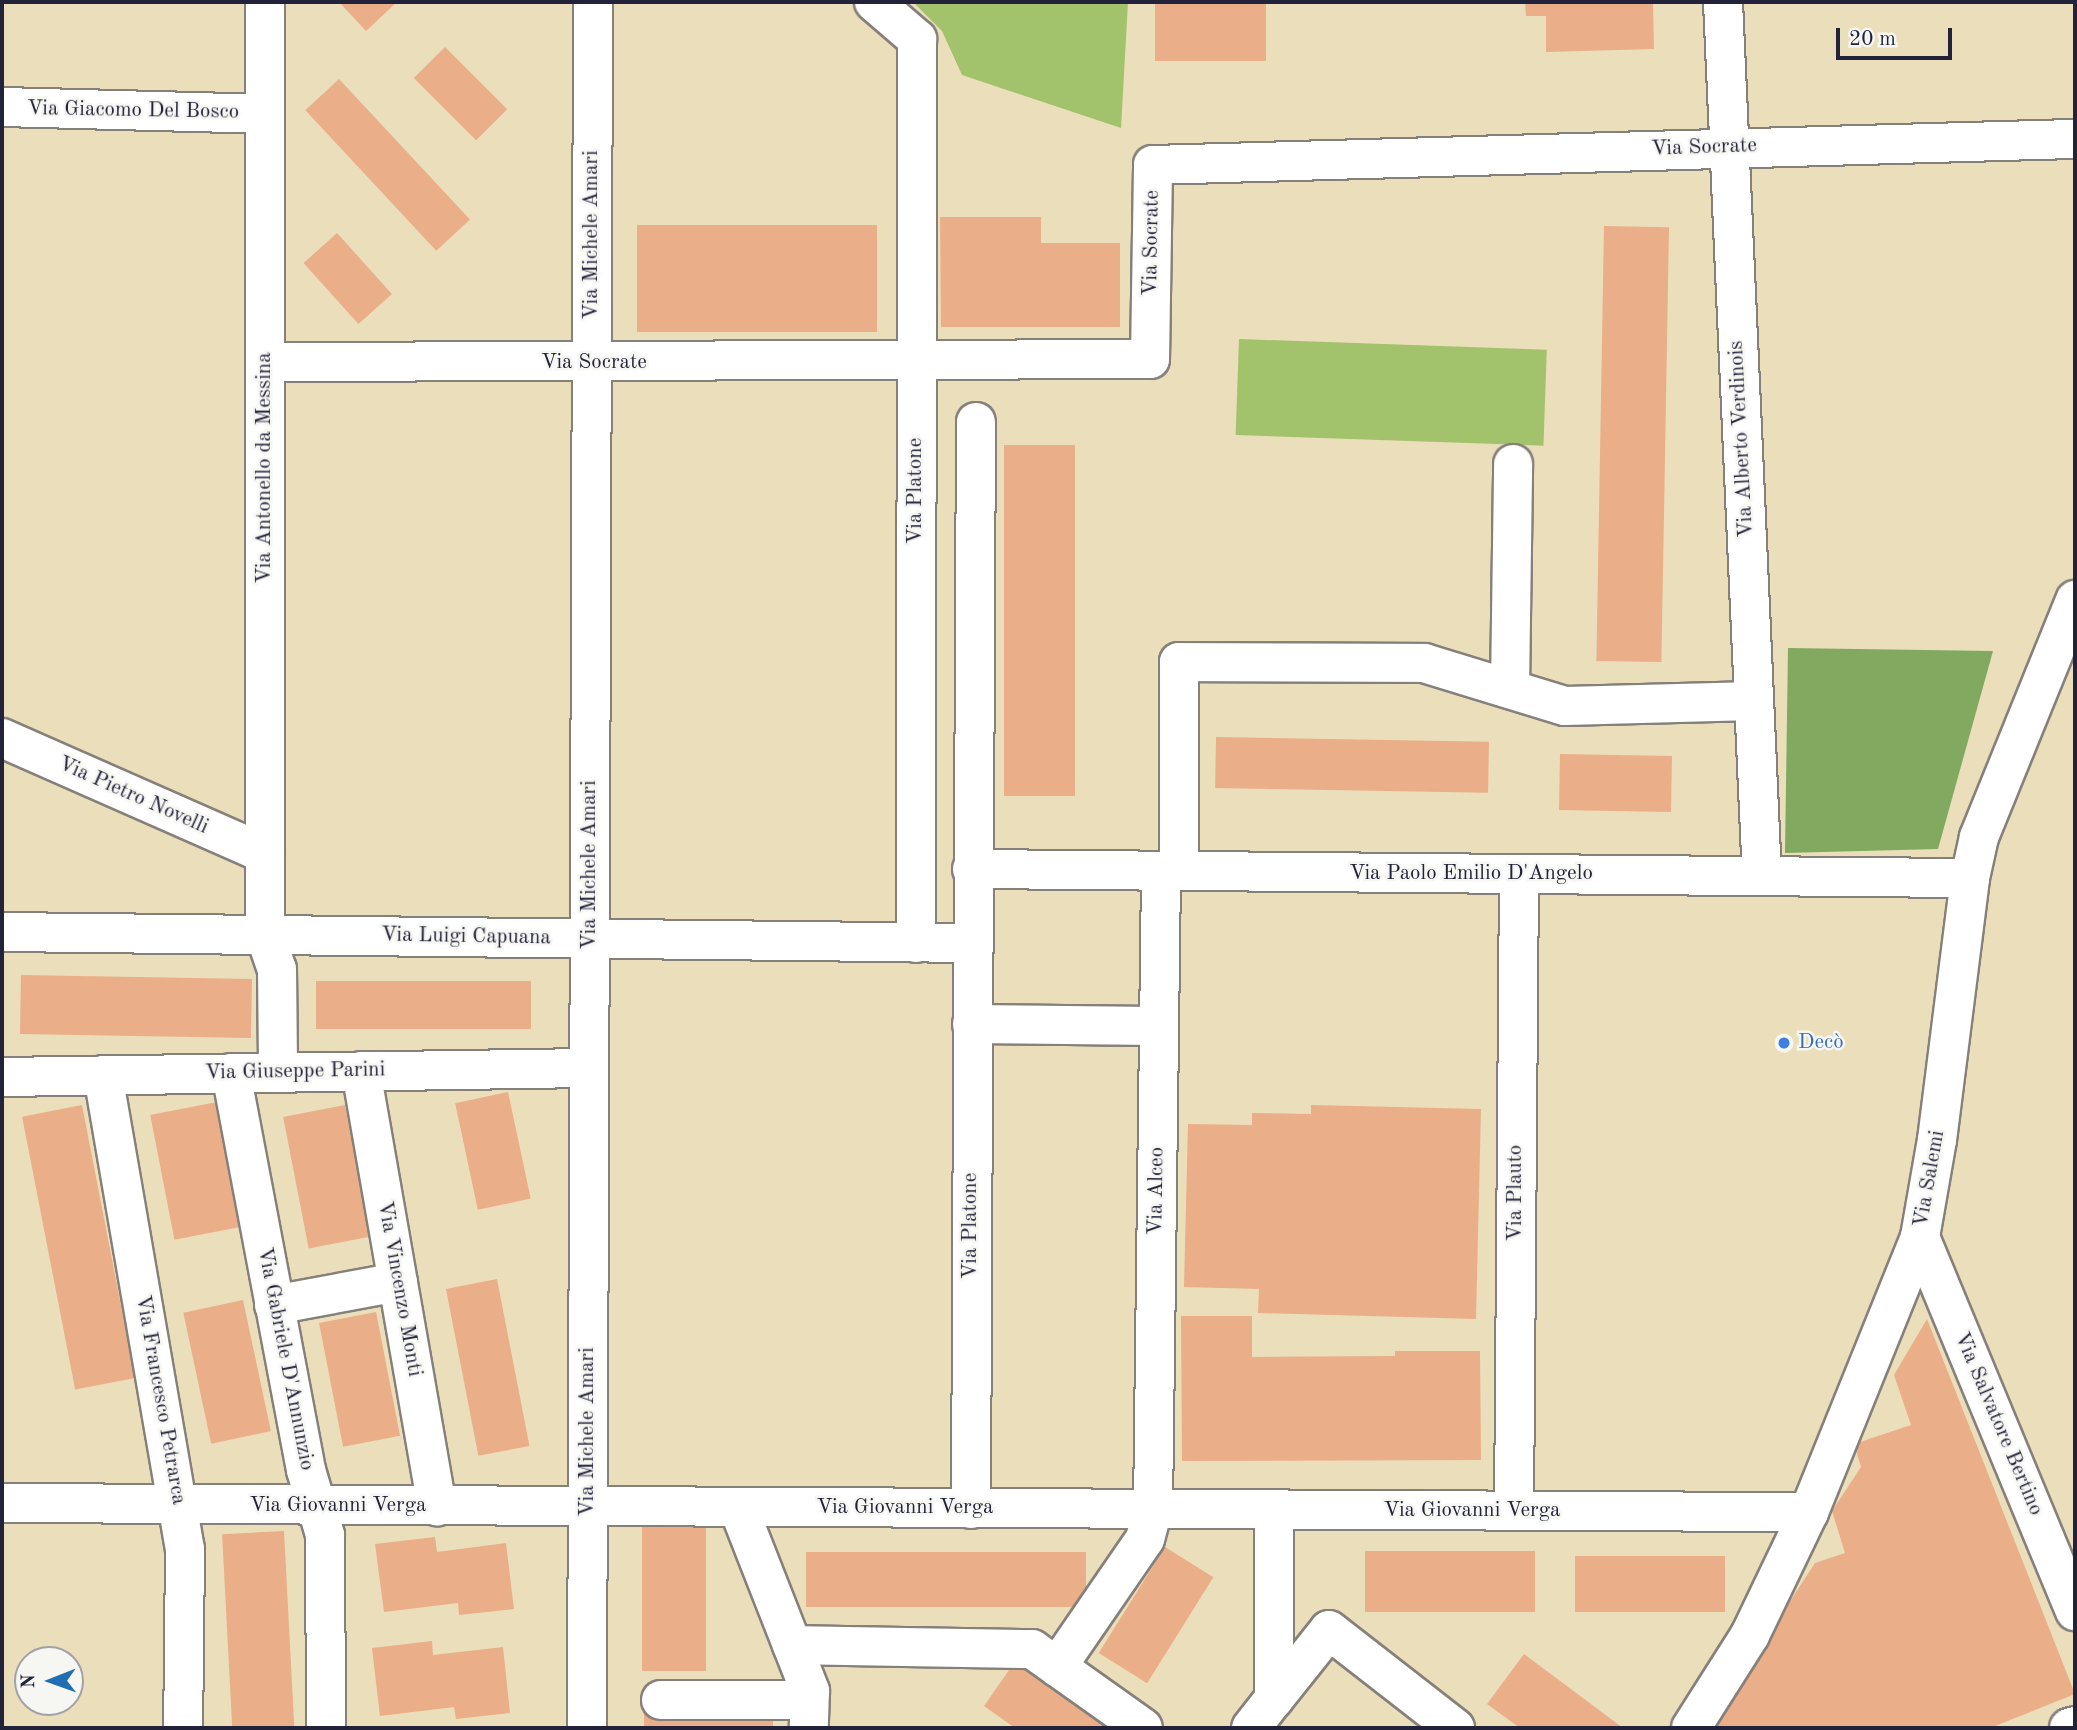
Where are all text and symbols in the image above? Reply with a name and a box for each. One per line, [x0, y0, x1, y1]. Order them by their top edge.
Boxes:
scale bar [1839, 14, 1954, 58]
text: 20 m [1849, 29, 1896, 50]
street label: Via Giacomo Del Bosco [27, 97, 239, 125]
street label: Via Socrate [1651, 134, 1757, 162]
street label: Via Michele Amari [579, 150, 605, 320]
street label: Via Socrate [1138, 190, 1166, 296]
street label: Via Alberto Verdinois [1724, 340, 1760, 538]
street label: Via Socrate [541, 350, 647, 376]
street label: Via Antonello da Messina [252, 352, 278, 584]
street label: Via Platone [903, 438, 929, 544]
street label: Via Pietro Novelli [54, 752, 212, 840]
street label: Via Michele Amari [577, 780, 603, 950]
street label: Via Paolo Emilio D'Angelo [1349, 861, 1593, 887]
street label: Via Luigi Capuana [381, 923, 551, 951]
place label: Decò [1798, 1030, 1844, 1056]
marker: Decò [1776, 1035, 1792, 1051]
street label: Via Giuseppe Parini [205, 1058, 385, 1086]
street label: Via Salemi [1909, 1128, 1951, 1230]
street label: Via Plauto [1503, 1145, 1529, 1241]
street label: Via Alceo [1144, 1147, 1170, 1235]
street label: Via Platone [958, 1173, 984, 1279]
street label: Via Vincenzo Monti [371, 1199, 427, 1379]
street label: Via Gabriele D'Annunzio [251, 1245, 319, 1473]
street label: Via Francesco Petrarca [129, 1293, 191, 1507]
street label: Via Salvatore Bertino [1948, 1329, 2048, 1519]
street label: Via Michele Amari [575, 1347, 601, 1517]
street label: Via Giovanni Verga [250, 1493, 426, 1519]
street label: Via Giovanni Verga [817, 1495, 993, 1521]
street label: Via Giovanni Verga [1384, 1498, 1560, 1524]
north arrow [14, 1646, 84, 1716]
text: N [20, 1674, 39, 1689]

